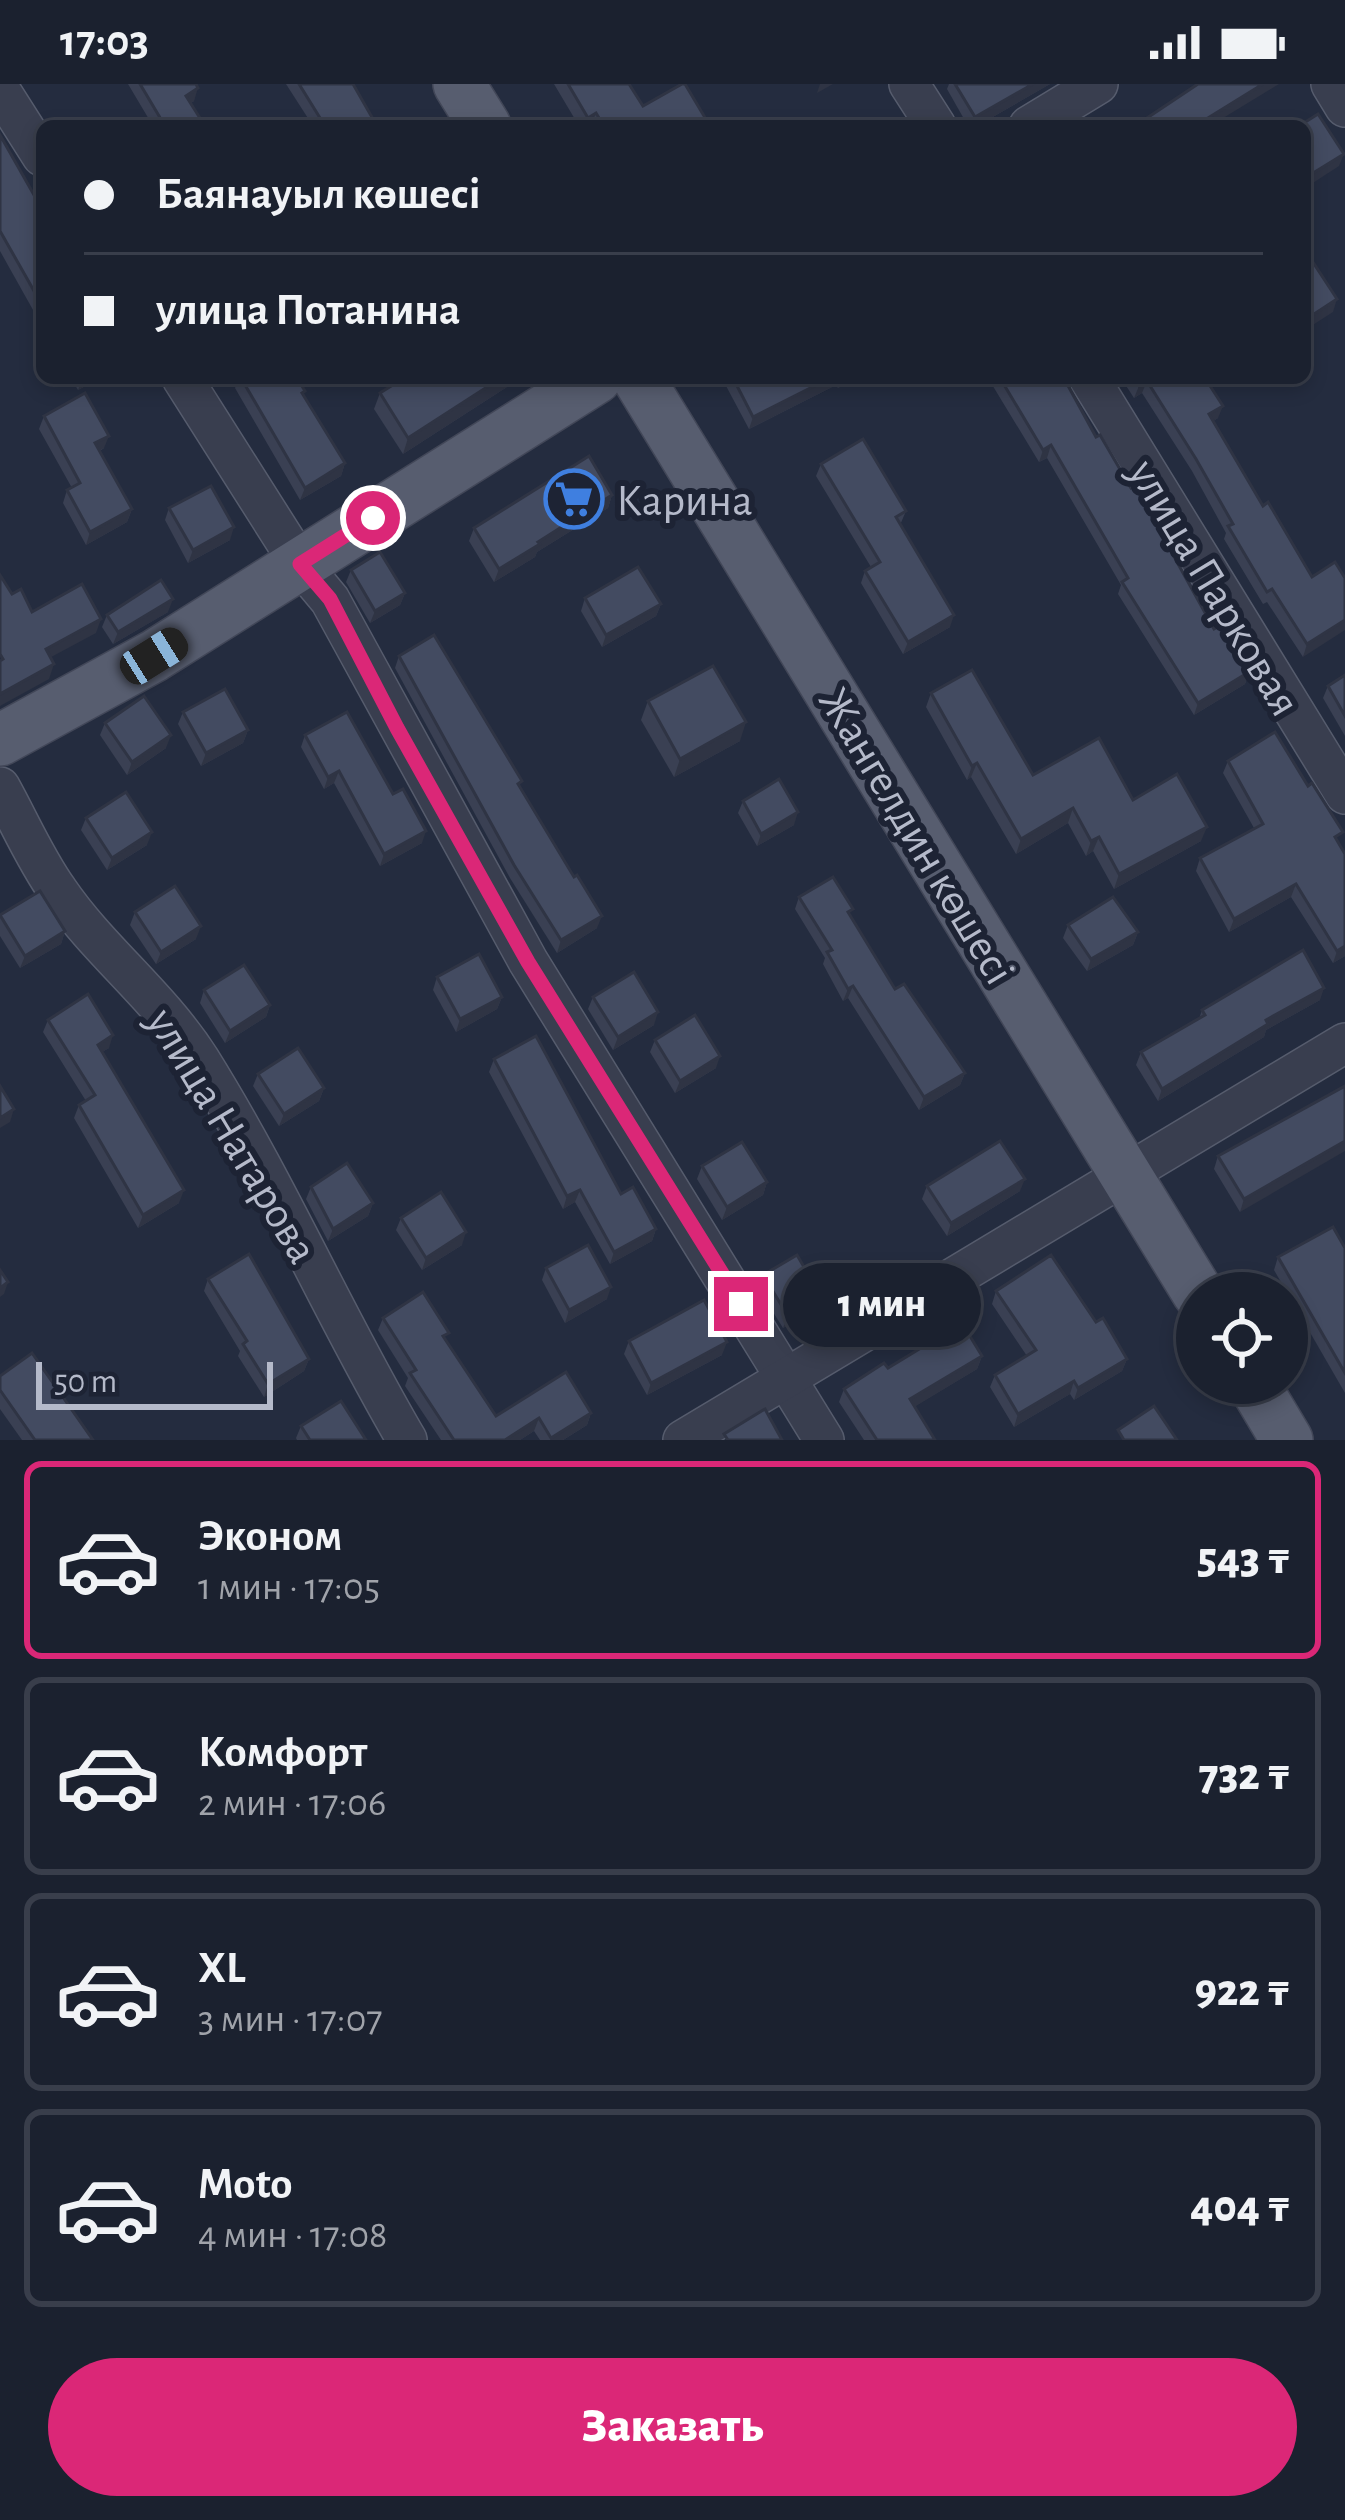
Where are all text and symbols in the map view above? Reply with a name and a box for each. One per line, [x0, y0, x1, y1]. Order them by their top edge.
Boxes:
text: 17:03 [60, 19, 149, 64]
text: Баянауыл көшесі [156, 172, 480, 217]
text: улица Потанина [156, 288, 460, 333]
street label: улица Парковая [1119, 452, 1308, 724]
supermarket icon: Карина [543, 468, 605, 530]
place label: Карина [616, 479, 753, 524]
route start [346, 491, 400, 545]
car [114, 622, 194, 690]
street label: Жангелдин көшесі [810, 680, 1022, 992]
street label: улица Натарова [138, 1000, 325, 1271]
callout: 1 мин [783, 1262, 981, 1346]
map controls [1176, 1272, 1308, 1404]
button: locate [1176, 1272, 1308, 1404]
route end [714, 1277, 768, 1331]
text: 1 мин [838, 1285, 926, 1324]
scale bar [36, 1356, 273, 1409]
text: 50 m [54, 1366, 117, 1399]
icon: car [54, 1506, 162, 1614]
text: Эконом [198, 1514, 342, 1559]
text: 543 ₸ [1197, 1537, 1291, 1582]
text: 1 мин · 17:05 [198, 1568, 380, 1607]
icon: car [54, 1722, 162, 1830]
text: Комфорт [198, 1730, 367, 1775]
text: 732 ₸ [1199, 1753, 1291, 1798]
text: 2 мин · 17:06 [198, 1784, 386, 1823]
icon: car [54, 1938, 162, 2046]
text: XL [198, 1946, 246, 1991]
text: 922 ₸ [1195, 1969, 1291, 2014]
text: 3 мин · 17:07 [198, 2000, 383, 2039]
icon: car [54, 2154, 162, 2262]
text: Moto [198, 2162, 293, 2207]
text: 404 ₸ [1190, 2185, 1291, 2230]
text: 4 мин · 17:08 [198, 2216, 387, 2255]
button: Заказать [48, 2358, 1297, 2496]

